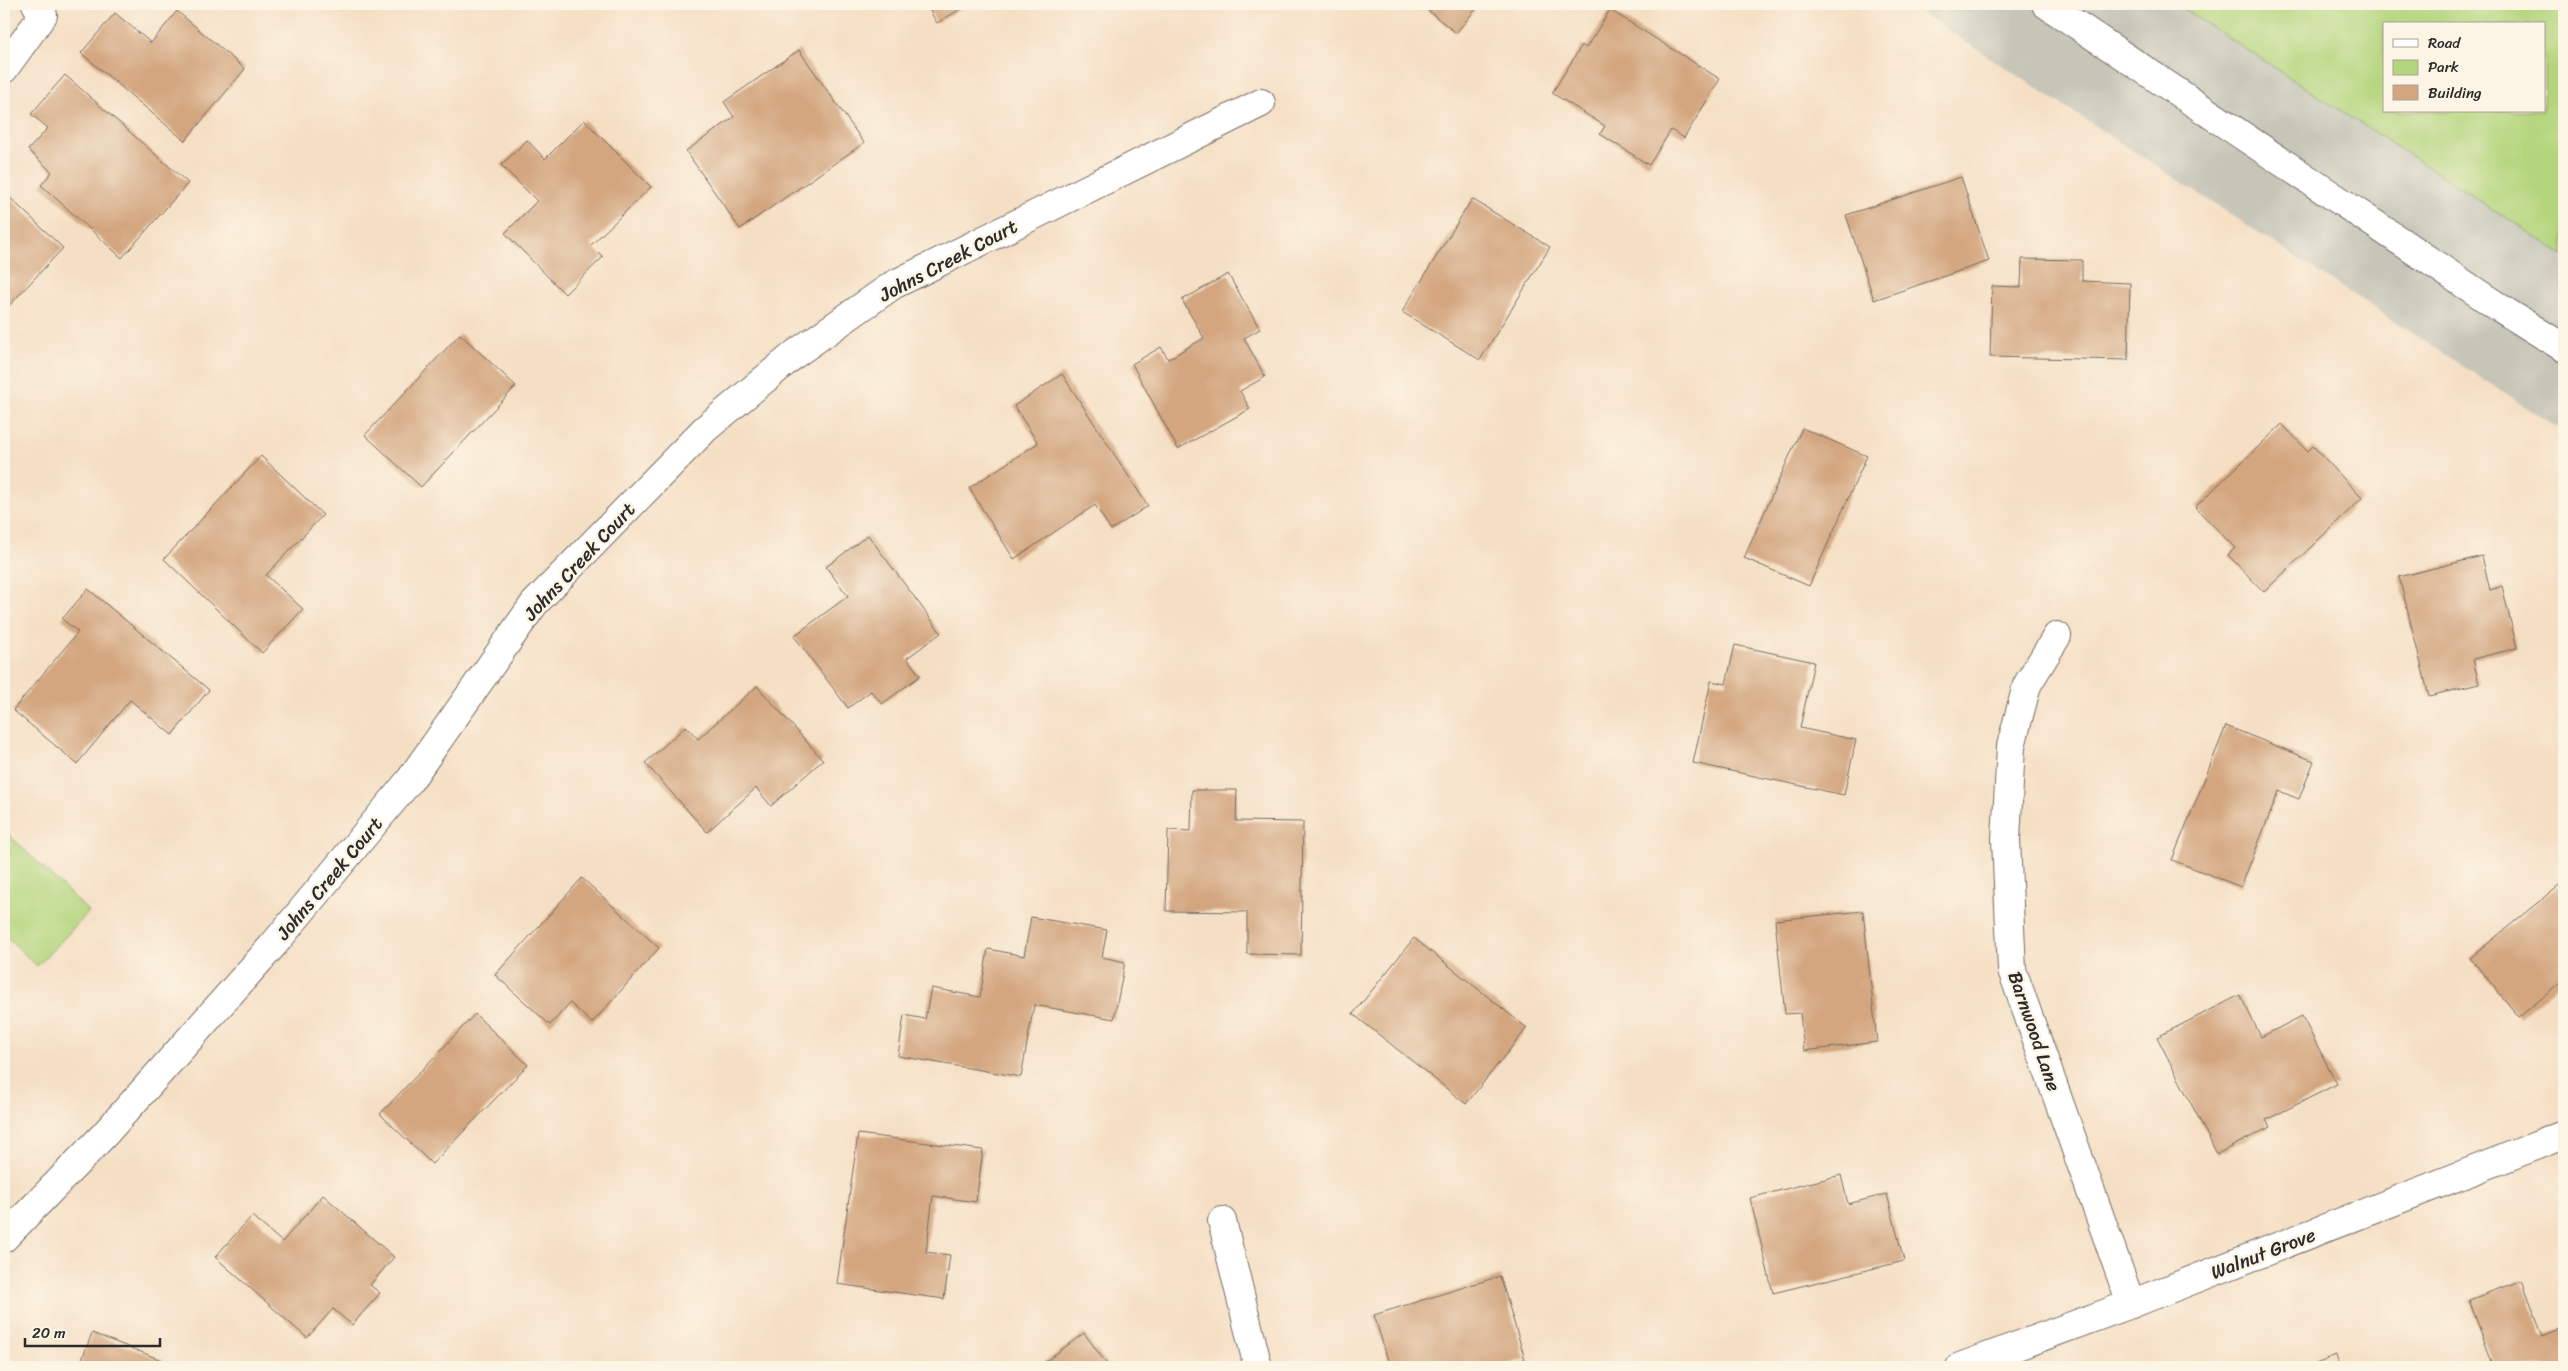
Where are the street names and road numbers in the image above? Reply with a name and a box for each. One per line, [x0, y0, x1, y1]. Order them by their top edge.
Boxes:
street label: Johns Creek Court [872, 210, 1023, 311]
street label: Johns Creek Court [515, 494, 644, 629]
street label: Johns Creek Court [267, 809, 391, 948]
street label: Barnwood Lane [1999, 967, 2071, 1096]
street label: Walnut Grove [2206, 1218, 2321, 1289]

